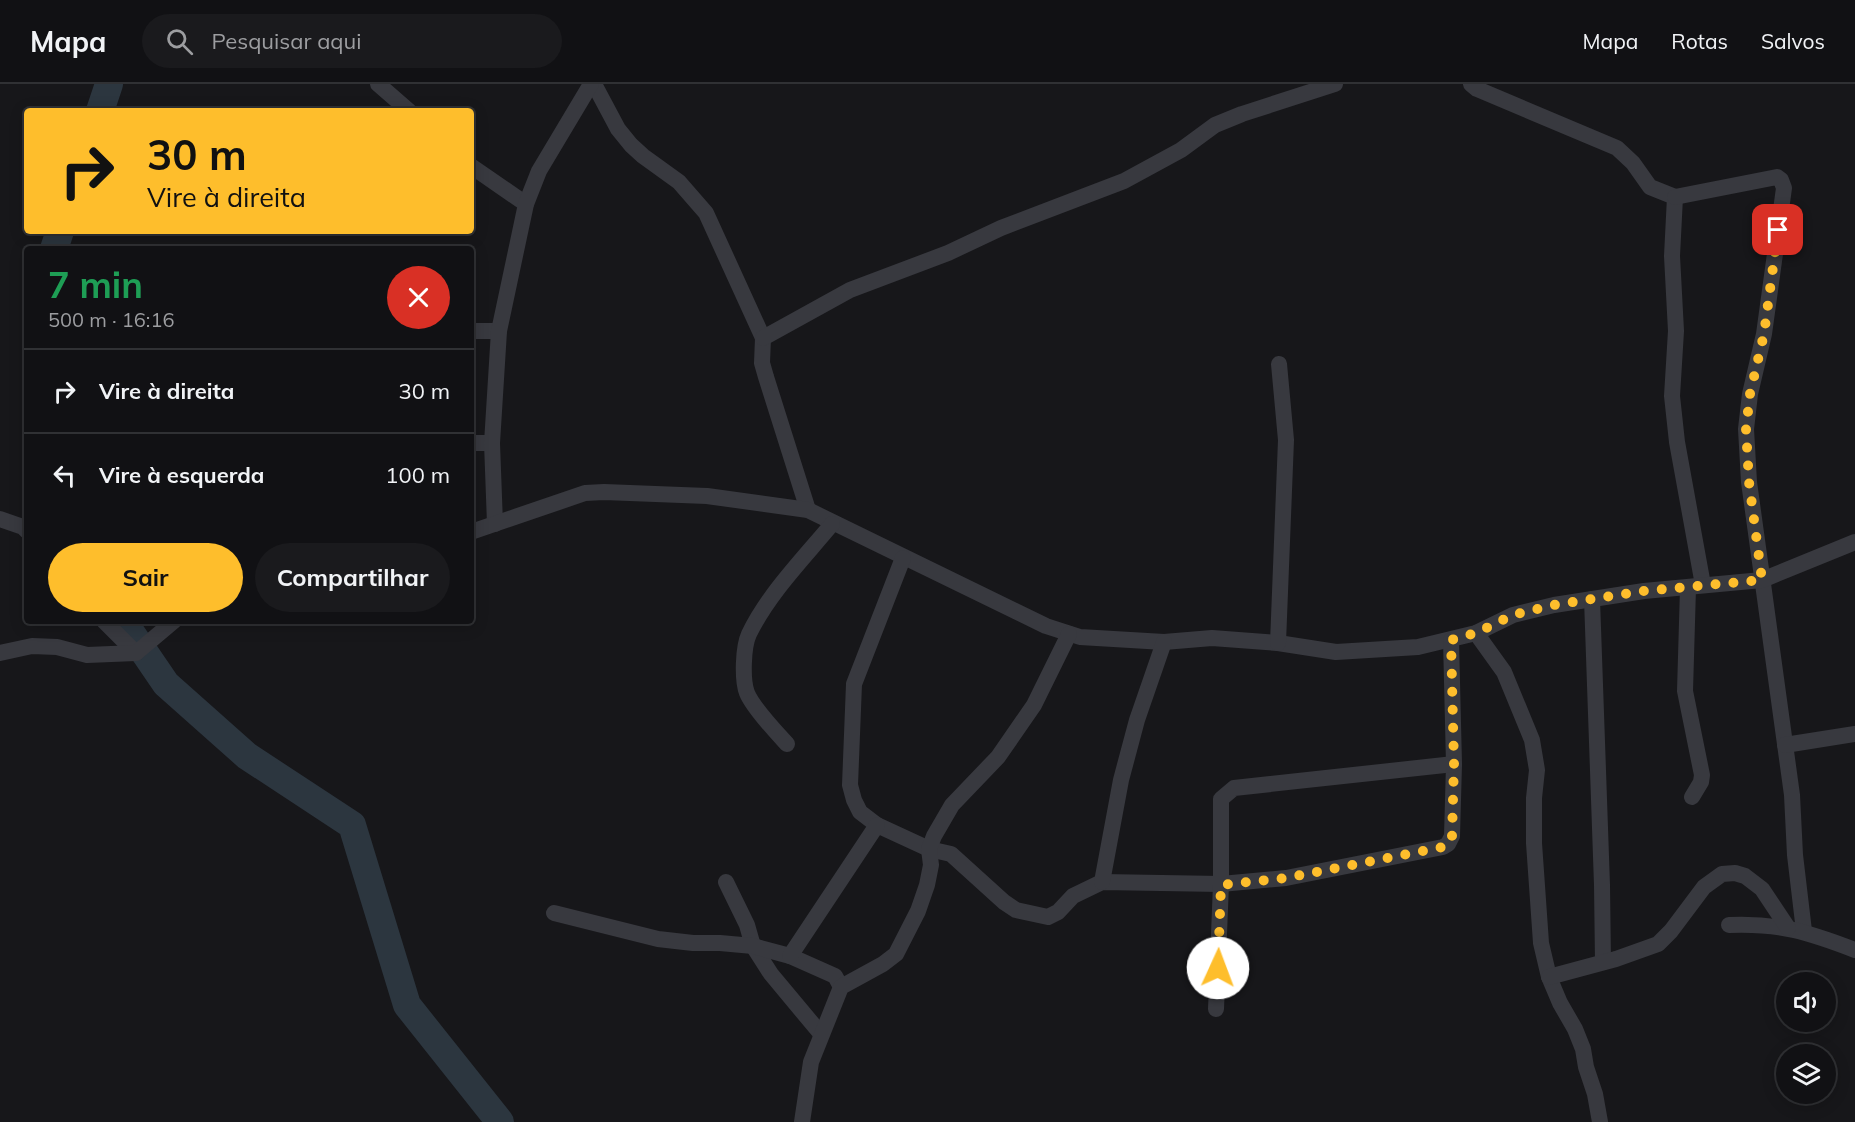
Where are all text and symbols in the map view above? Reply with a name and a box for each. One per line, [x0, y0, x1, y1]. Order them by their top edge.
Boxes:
search box [142, 14, 562, 68]
text: Mapa [30, 24, 106, 59]
icon: search [163, 25, 196, 58]
text: Pesquisar aqui [211, 27, 361, 55]
text: Mapa [1583, 28, 1638, 54]
text: Rotas [1671, 28, 1728, 54]
text: Salvos [1761, 28, 1825, 54]
text: 30 m [147, 128, 247, 181]
icon: right [48, 132, 126, 210]
text: Vire à direita [147, 180, 306, 214]
pin [1752, 204, 1803, 255]
icon: arrive [1761, 213, 1794, 246]
text: 7 min [48, 262, 143, 307]
button: close [387, 266, 450, 329]
text: 500 m · 16:16 [48, 307, 174, 332]
icon: right [48, 375, 81, 408]
text: Vire à direita [99, 377, 234, 405]
text: 30 m [399, 377, 450, 405]
icon: left [48, 459, 81, 492]
text: Vire à esquerda [99, 461, 264, 489]
text: 100 m [385, 461, 450, 489]
button: Sair [48, 543, 243, 612]
button: Compartilhar [255, 543, 450, 612]
position arrow [1186, 936, 1250, 1000]
map controls [1776, 972, 1836, 1104]
button: sound [1776, 972, 1836, 1032]
button: layers [1776, 1044, 1836, 1104]

